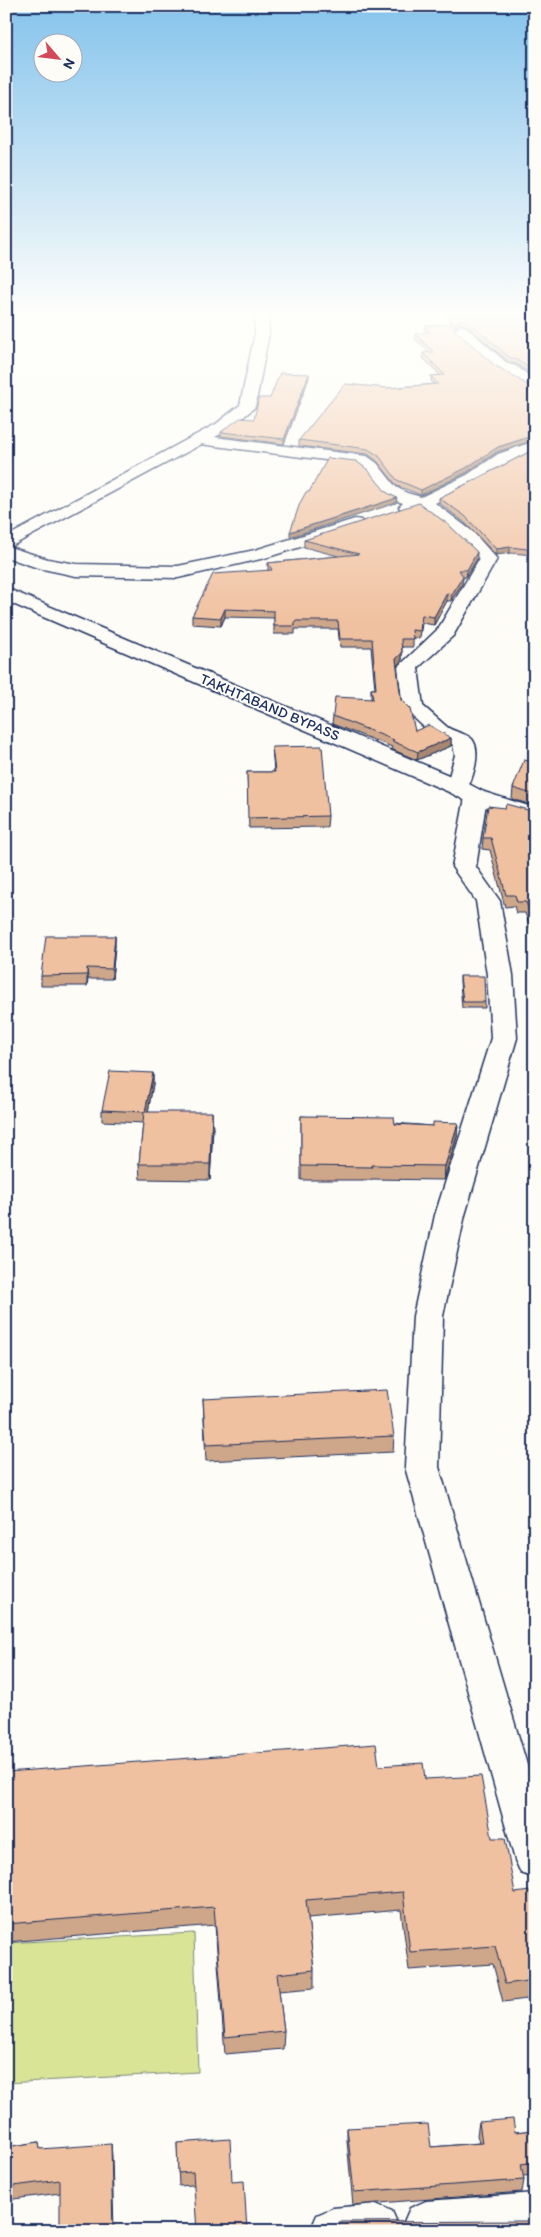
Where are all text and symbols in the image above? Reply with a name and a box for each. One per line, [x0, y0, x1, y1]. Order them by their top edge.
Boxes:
north arrow [32, 32, 82, 82]
text: N [59, 56, 79, 72]
street label: TAKHTABAND BYPASS [197, 669, 343, 745]

